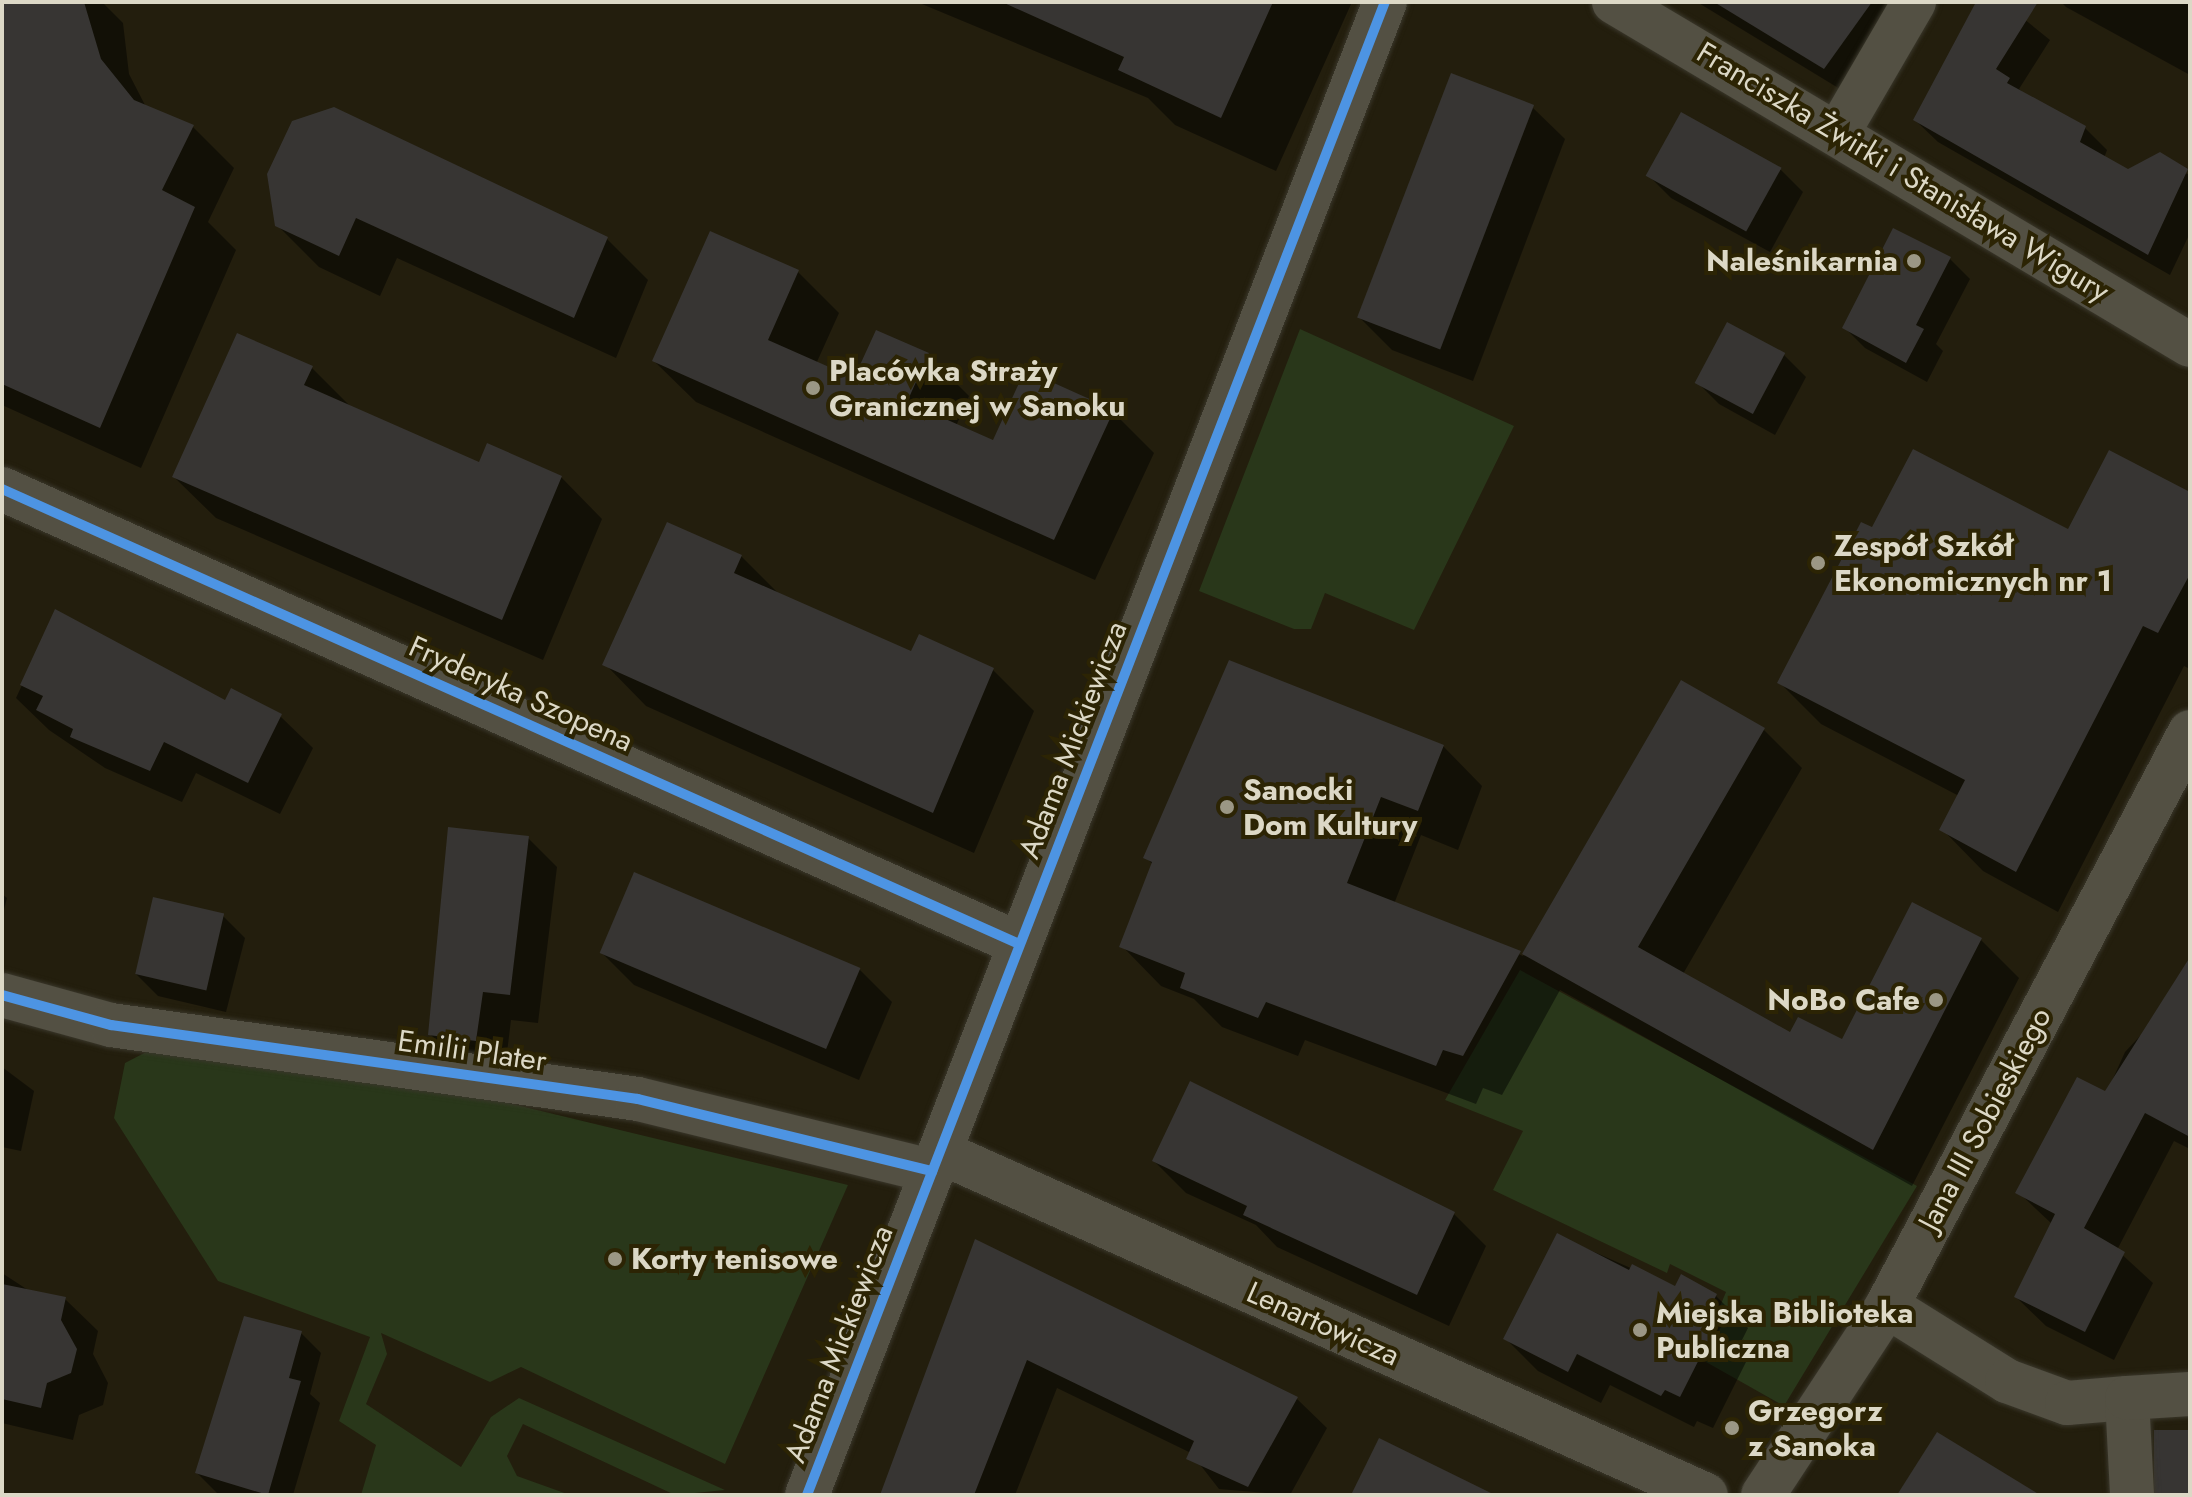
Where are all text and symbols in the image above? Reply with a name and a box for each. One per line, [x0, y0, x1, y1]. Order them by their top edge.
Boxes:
street label: Franciszka Żwirki i Stanisława Wigury [1690, 34, 2116, 310]
place label: Naleśnikarnia [1706, 243, 1898, 279]
marker: Naleśnikarnia [1905, 252, 1923, 270]
place label: Placówka Straży Granicznej w Sanoku [829, 353, 1125, 424]
marker: Placówka Straży Granicznej w Sanoku [804, 379, 822, 397]
place label: Zespół Szkół Ekonomicznych nr 1 [1834, 528, 2112, 598]
marker: Zespół Szkół Ekonomicznych nr 1 [1809, 554, 1827, 572]
street label: Adama Mickiewicza [1011, 616, 1135, 864]
street label: Fryderyka Szopena [403, 628, 639, 760]
place label: Sanocki Dom Kultury [1243, 772, 1417, 842]
marker: Sanocki Dom Kultury [1218, 798, 1236, 816]
place label: NoBo Cafe [1767, 982, 1920, 1018]
marker: NoBo Cafe [1927, 991, 1945, 1009]
street label: Jana III Sobieskiego [1911, 1001, 2059, 1237]
street label: Emilii Plater [395, 1023, 549, 1079]
street label: Adama Mickiewicza [777, 1220, 901, 1468]
place label: Korty tenisowe [631, 1241, 838, 1277]
marker: Korty tenisowe [606, 1250, 624, 1268]
street label: Lenartowicza [1241, 1274, 1405, 1374]
place label: Miejska Biblioteka Publiczna [1656, 1295, 1914, 1366]
marker: Miejska Biblioteka Publiczna [1631, 1321, 1649, 1339]
place label: Grzegorz z Sanoka [1748, 1393, 1883, 1464]
marker: Grzegorz z Sanoka [1723, 1419, 1741, 1437]

